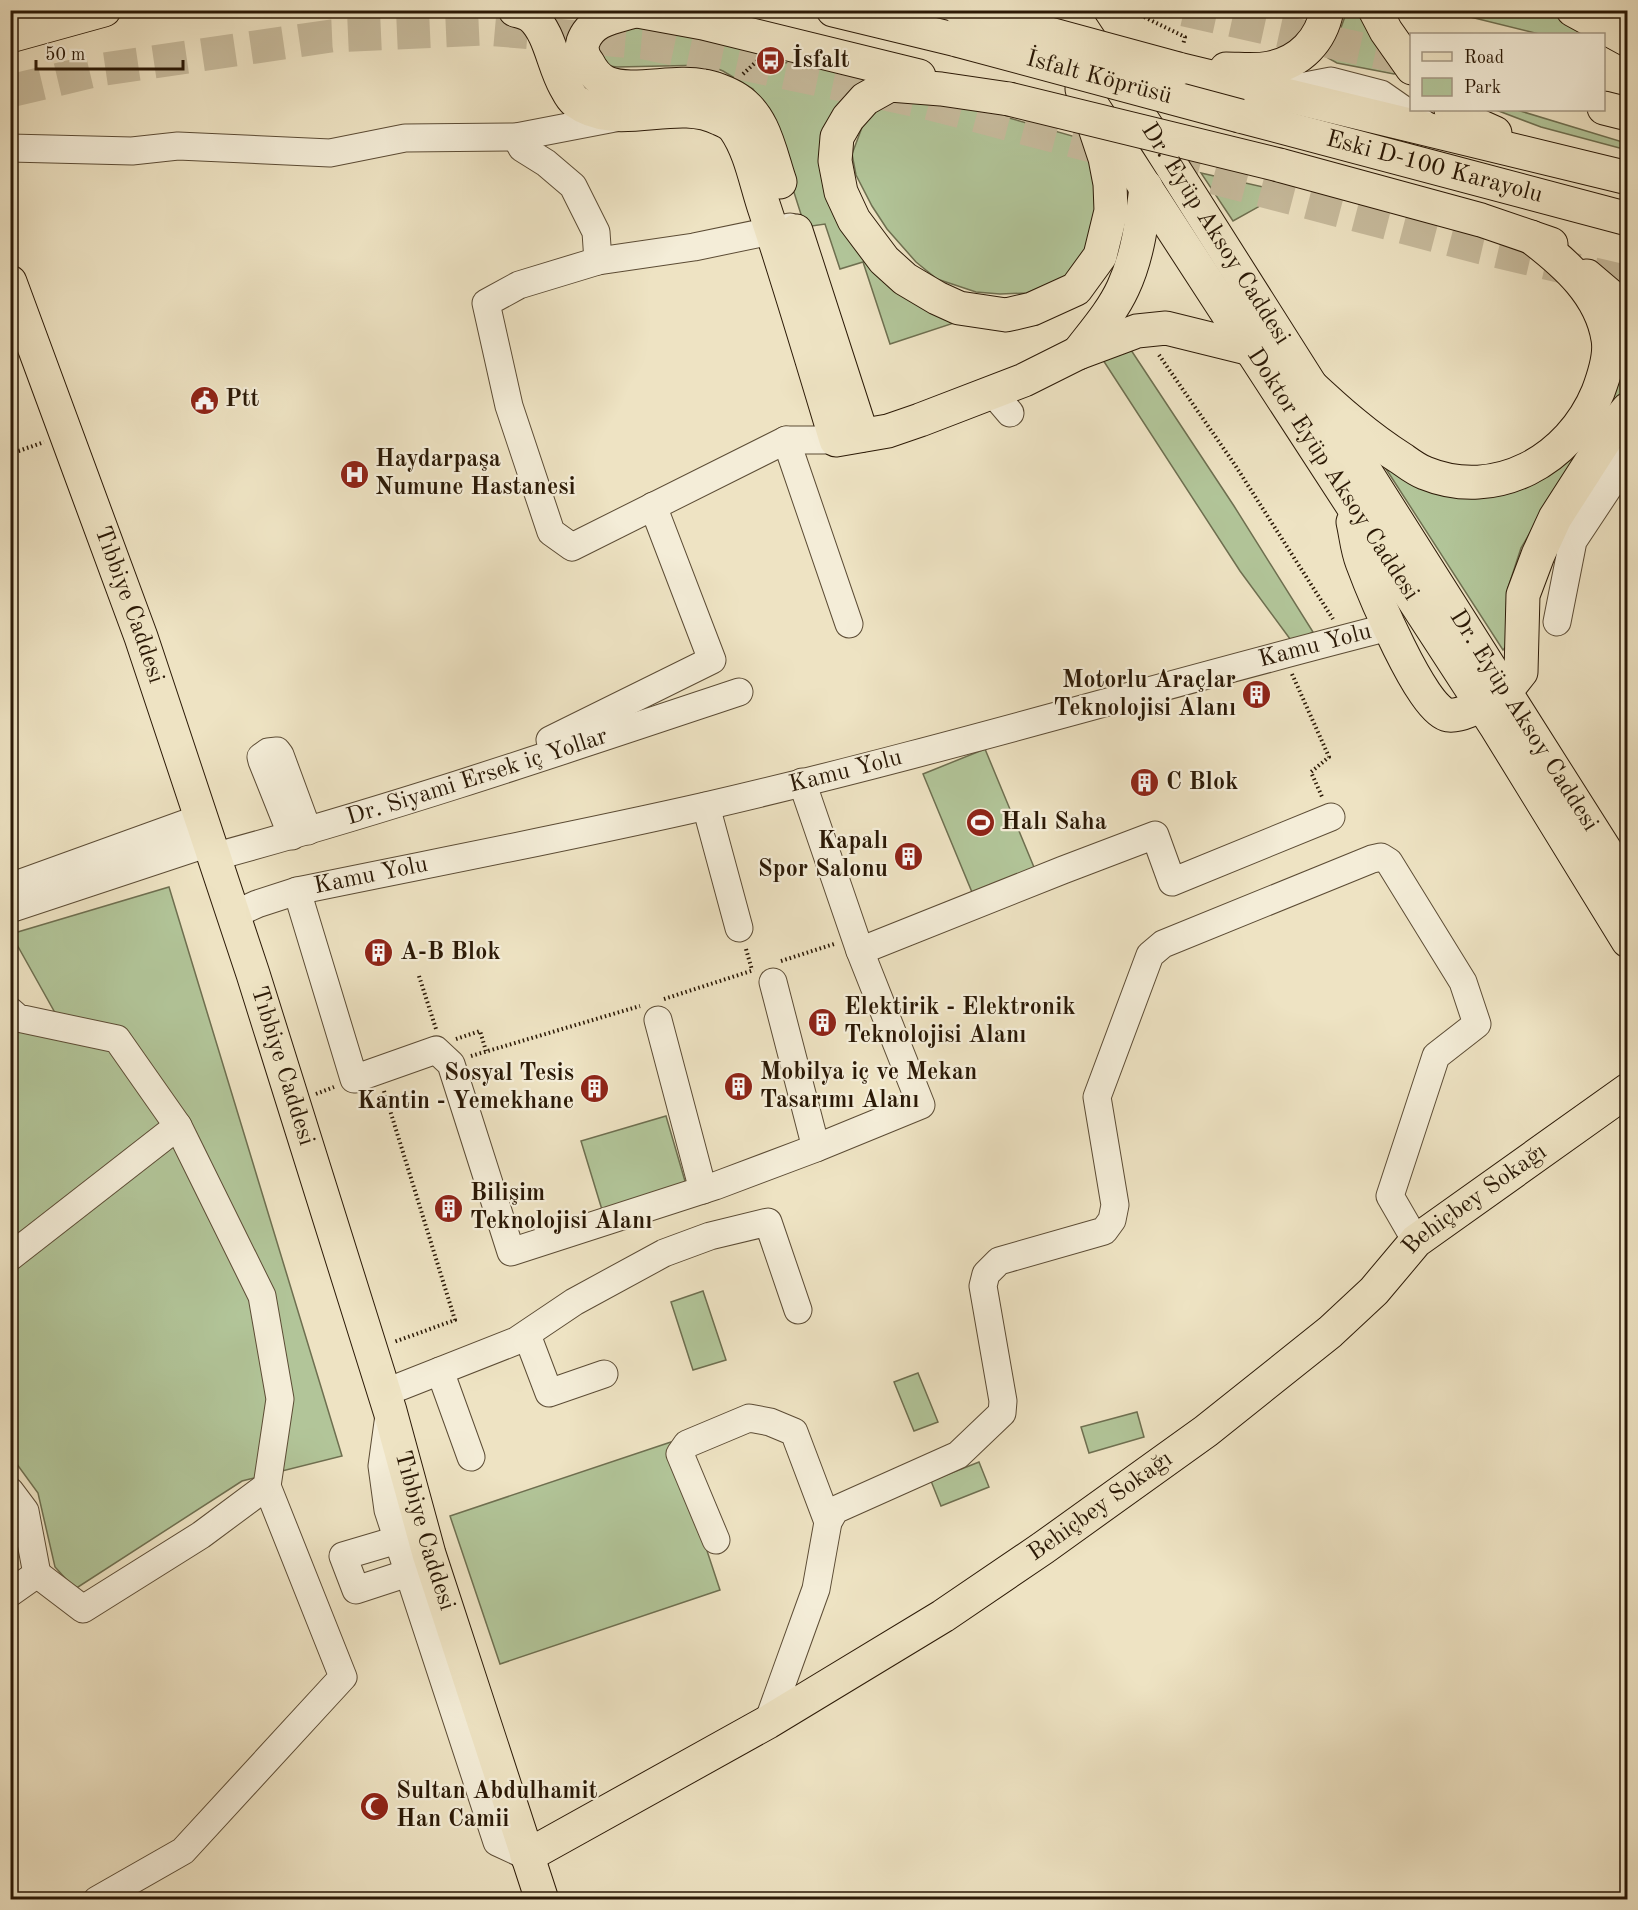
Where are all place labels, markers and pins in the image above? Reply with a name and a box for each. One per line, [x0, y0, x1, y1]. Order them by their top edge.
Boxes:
place label: İsfalt [792, 44, 850, 73]
bus stop icon: İsfalt [755, 45, 787, 77]
public building icon: Ptt [188, 384, 220, 416]
place label: Ptt [225, 388, 260, 412]
place label: Haydarpaşa Numune Hastanesi [375, 448, 576, 500]
hospital icon: Haydarpaşa Numune Hastanesi [338, 458, 370, 490]
place label: Motorlu Araçlar Teknolojisi Alanı [1054, 669, 1236, 721]
building icon: Motorlu Araçlar Teknolojisi Alanı [1241, 679, 1273, 711]
building icon: C Blok [1129, 767, 1161, 799]
place label: C Blok [1166, 771, 1239, 795]
sports icon: Halı Saha [964, 807, 996, 839]
place label: Halı Saha [1001, 811, 1107, 835]
place label: Kapalı Spor Salonu [758, 830, 888, 882]
building icon: Kapalı Spor Salonu [893, 840, 925, 872]
building icon: A-B Blok [363, 937, 395, 969]
place label: A-B Blok [400, 941, 501, 965]
place label: Elektirik - Elektronik Teknolojisi Alanı [844, 996, 1076, 1048]
building icon: Elektirik - Elektronik Teknolojisi Alanı [807, 1006, 839, 1038]
place label: Mobilya iç ve Mekan Tasarımı Alanı [760, 1061, 977, 1113]
place label: Sosyal Tesis Kantin - Yemekhane [357, 1062, 574, 1114]
building icon: Mobilya iç ve Mekan Tasarımı Alanı [723, 1071, 755, 1103]
building icon: Sosyal Tesis Kantin - Yemekhane [579, 1072, 611, 1104]
place label: Bilişim Teknolojisi Alanı [470, 1182, 652, 1234]
building icon: Bilişim Teknolojisi Alanı [433, 1192, 465, 1224]
place label: Sultan Abdulhamit Han Camii [396, 1780, 598, 1832]
mosque icon: Sultan Abdulhamit Han Camii [359, 1790, 391, 1822]

